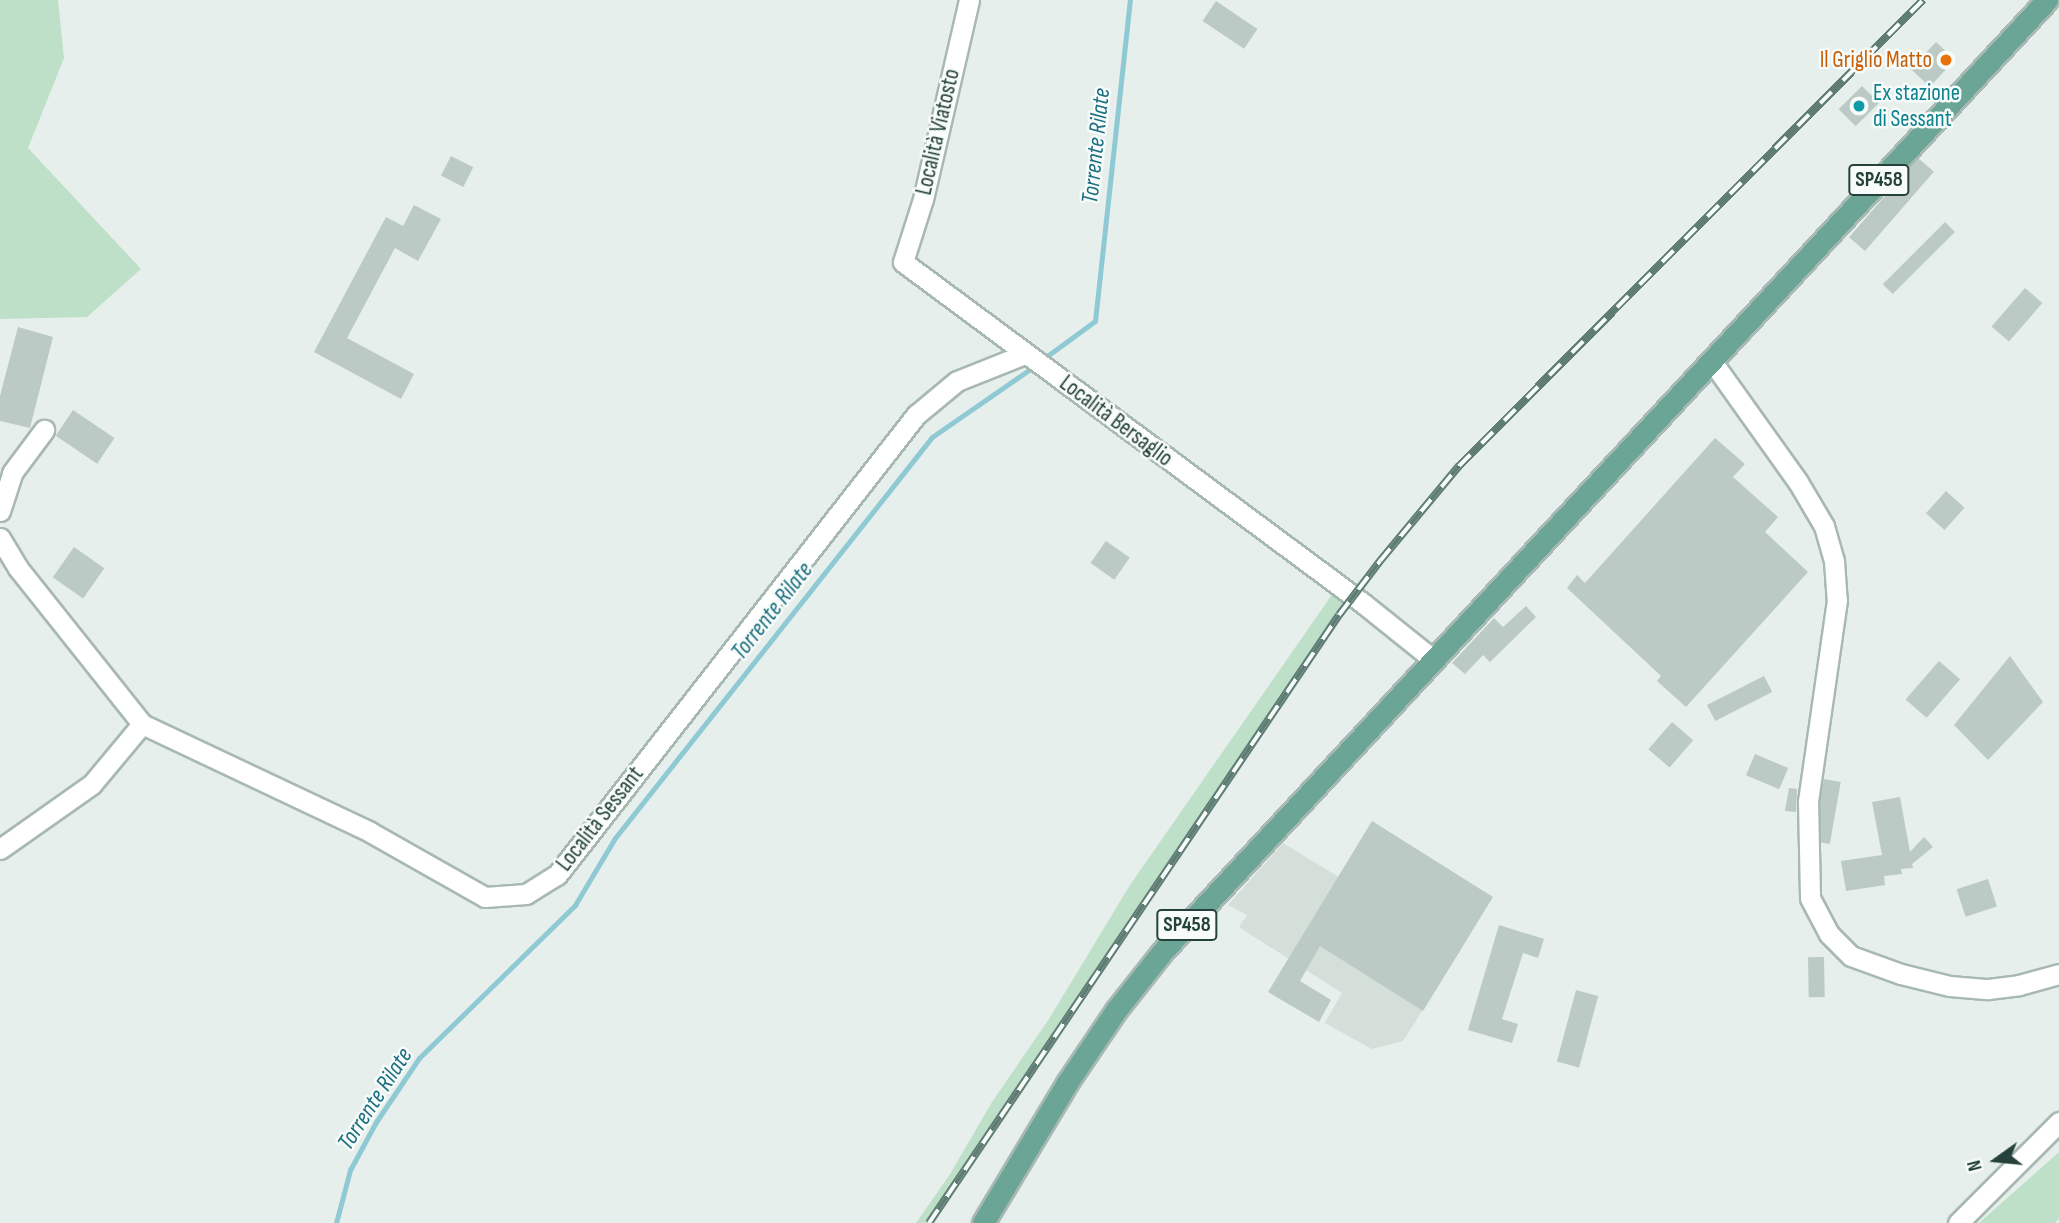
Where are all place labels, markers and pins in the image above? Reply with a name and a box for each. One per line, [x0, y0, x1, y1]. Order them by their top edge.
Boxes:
place label: Il Griglio Matto [1820, 46, 1932, 74]
marker: Il Griglio Matto [1938, 52, 1954, 68]
place label: Ex stazione di Sessant [1873, 79, 1960, 133]
marker: Ex stazione di Sessant [1851, 98, 1867, 114]

